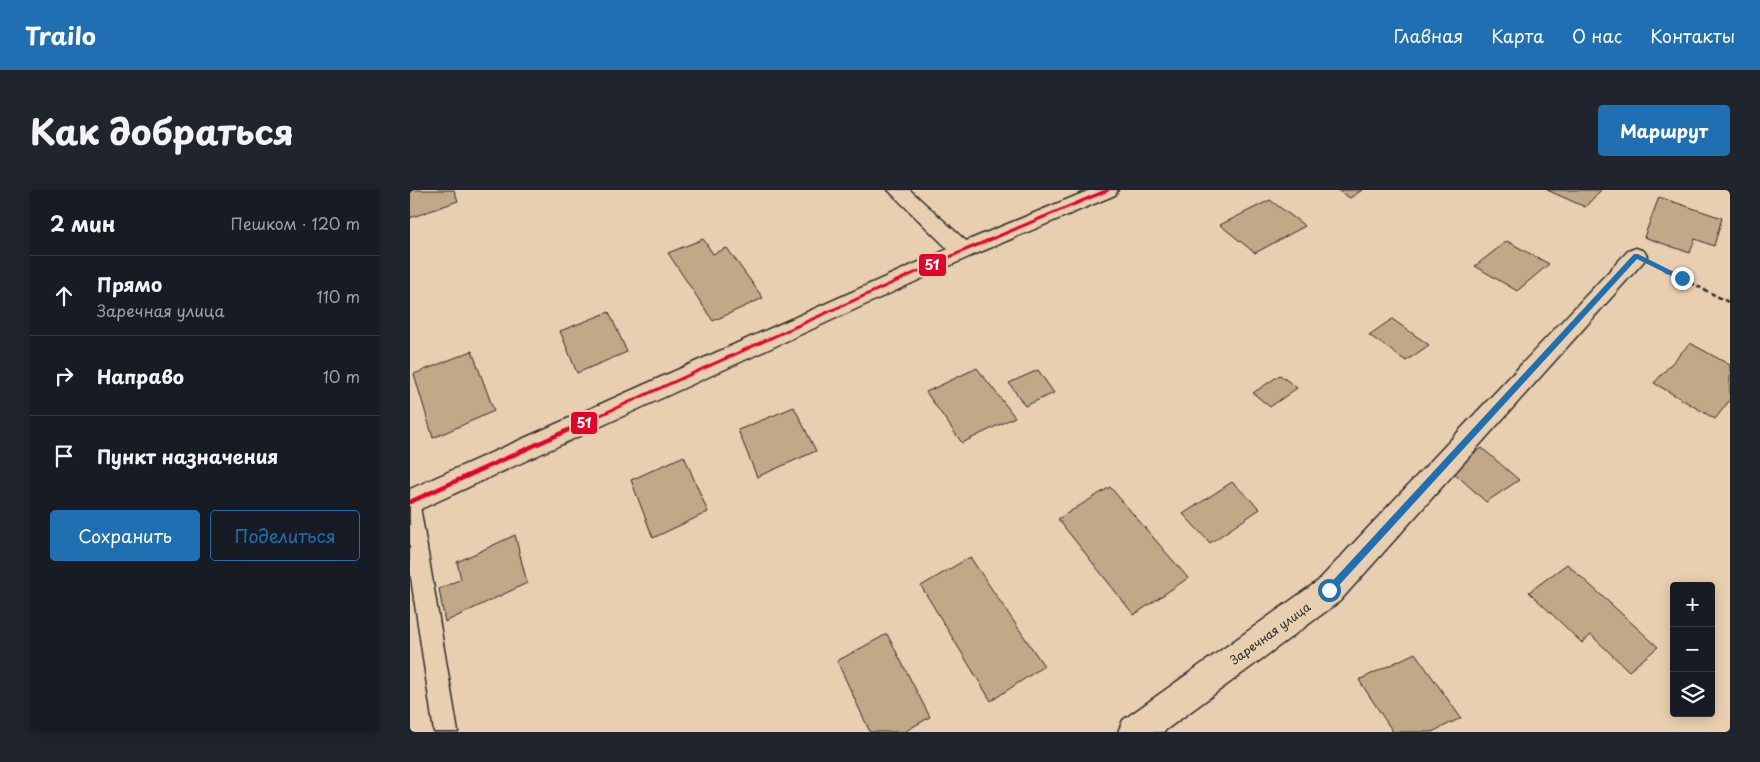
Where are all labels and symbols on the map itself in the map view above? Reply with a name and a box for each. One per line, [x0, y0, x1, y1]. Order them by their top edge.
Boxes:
line badge: 51 [918, 253, 947, 277]
text: 51 [924, 254, 940, 275]
route end [1671, 267, 1694, 290]
line badge: 51 [570, 411, 598, 435]
text: 51 [576, 412, 592, 433]
route start [1318, 579, 1341, 602]
street label: Заречная улица [1226, 597, 1314, 668]

